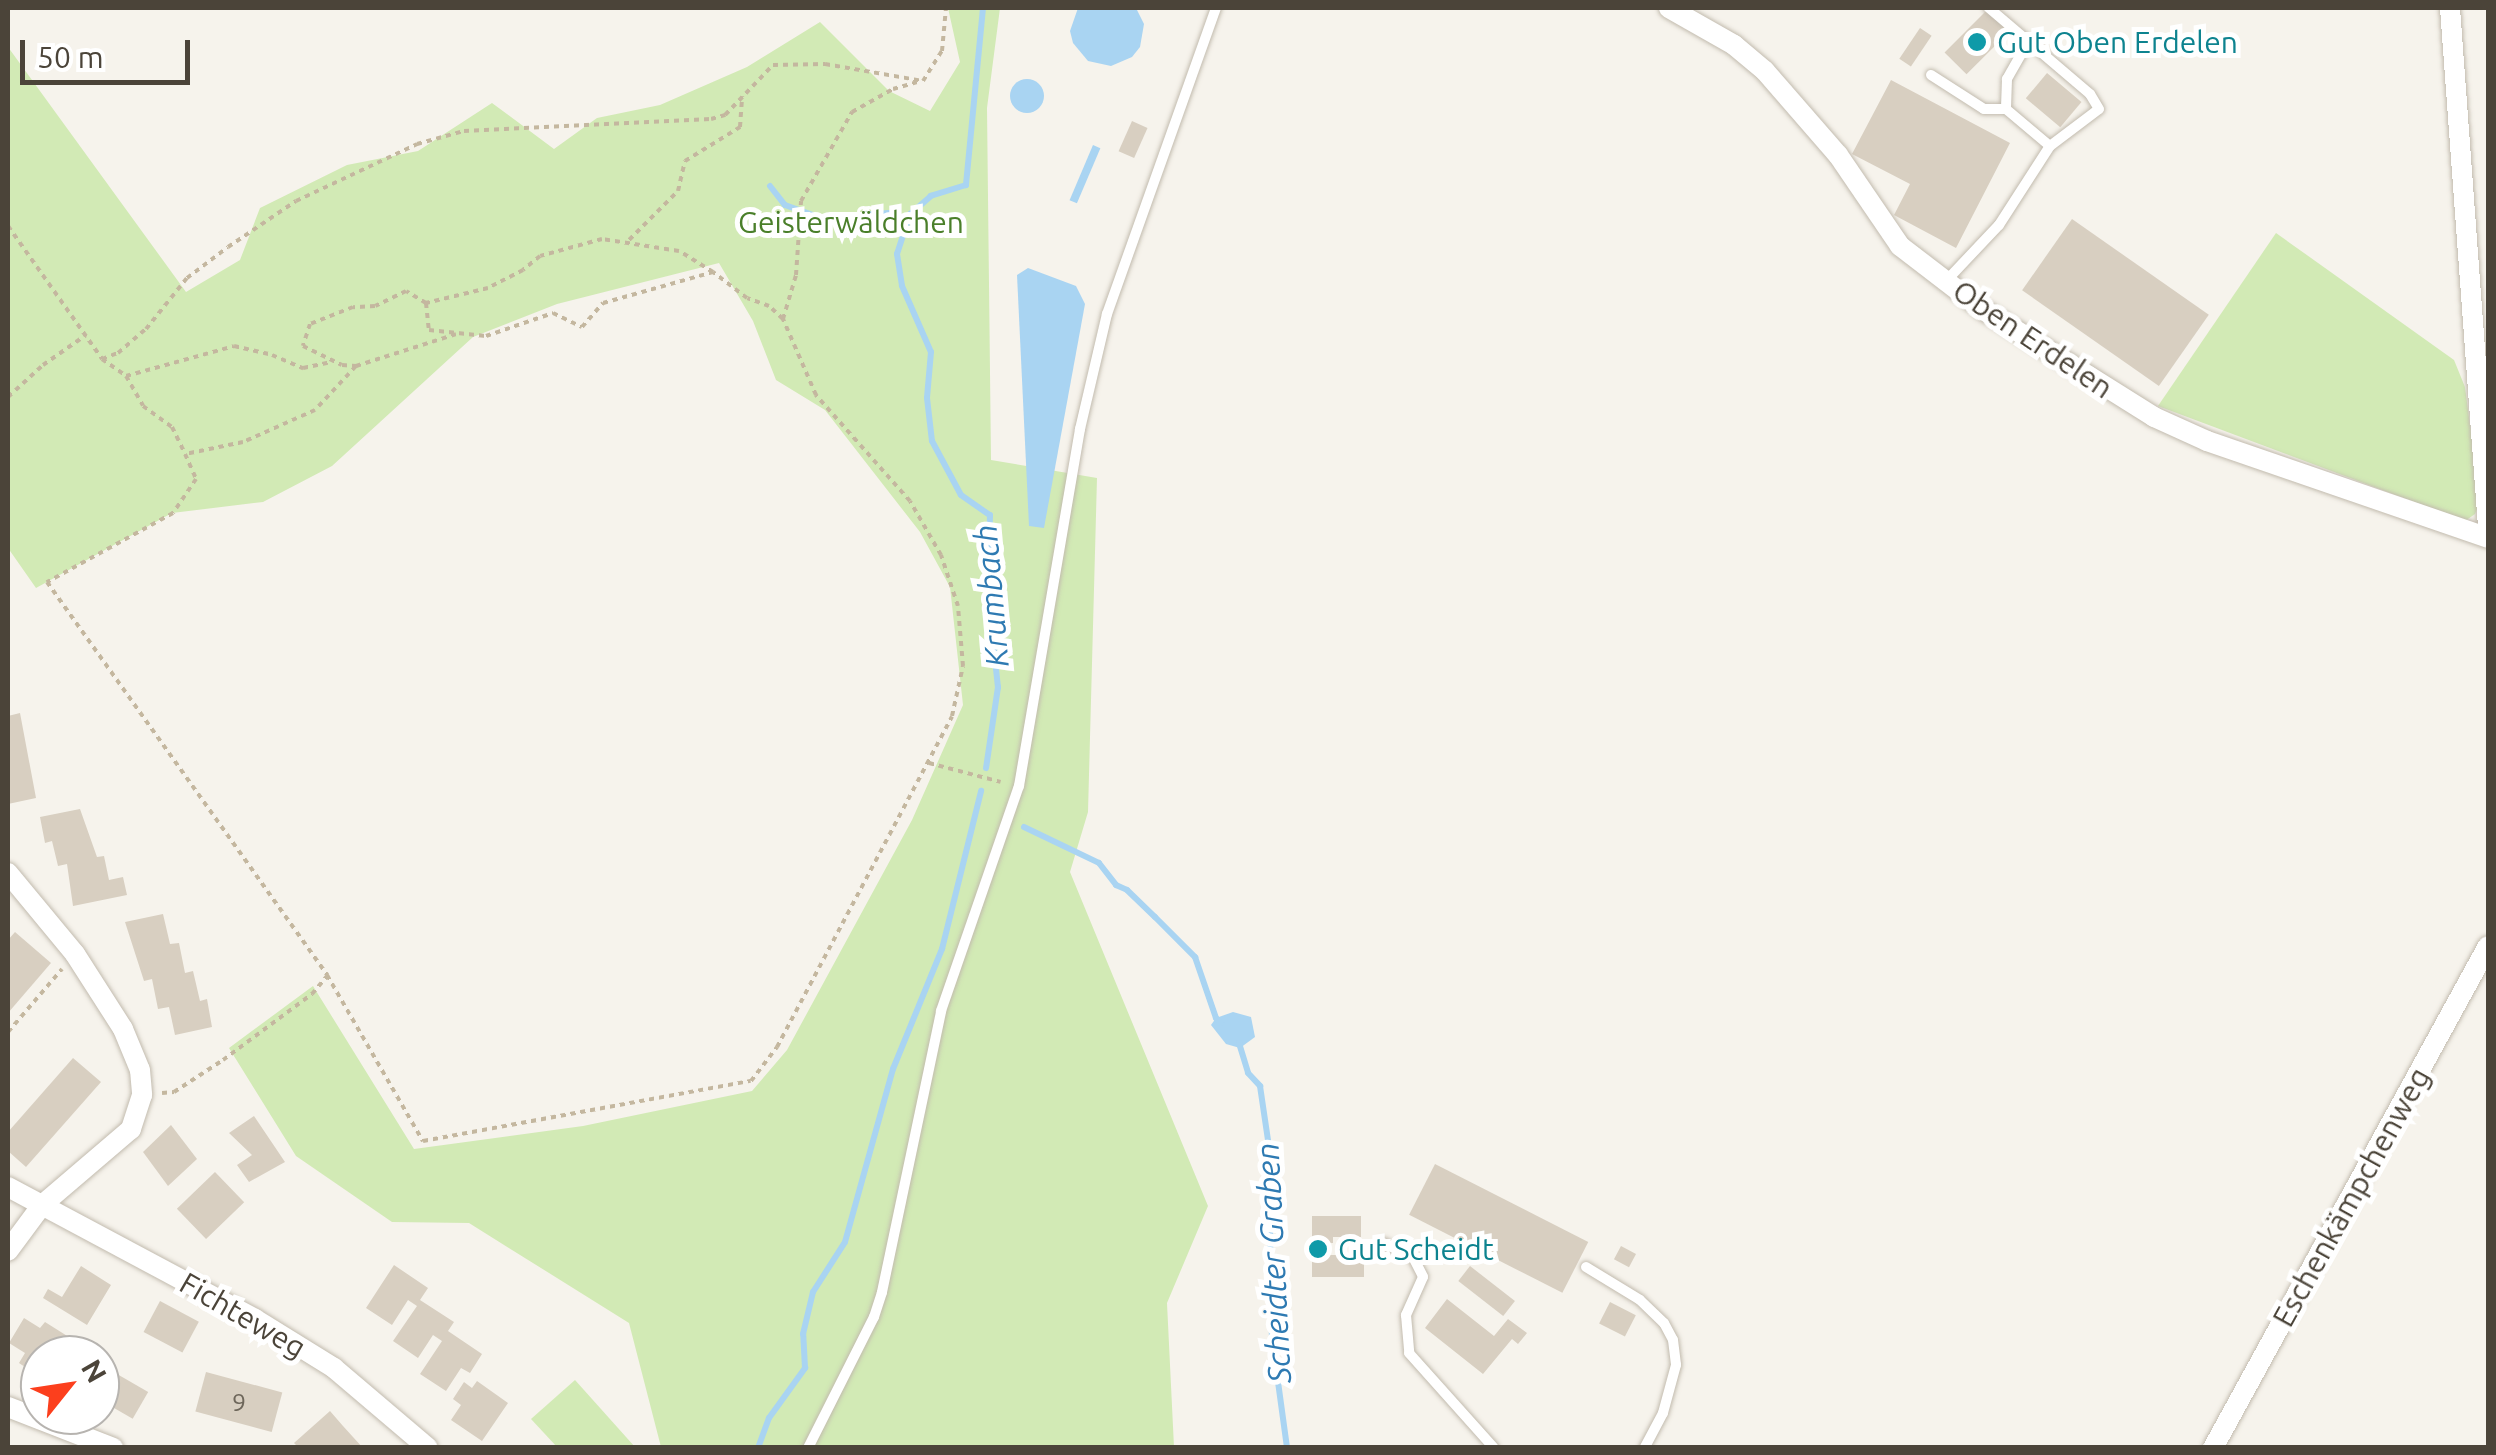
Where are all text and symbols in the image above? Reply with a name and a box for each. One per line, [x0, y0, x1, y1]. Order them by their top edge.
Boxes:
scale bar [25, 20, 195, 82]
place label: Gut Oben Erdelen [1997, 24, 2238, 60]
marker: Gut Oben Erdelen [1966, 31, 1988, 53]
text: 50 m [37, 40, 104, 74]
park label: Geisterwäldchen [738, 204, 964, 240]
street label: Oben Erdelen [1946, 272, 2120, 406]
water label: Krumbach [966, 523, 1016, 669]
street label: Eschenkämpchenweg [2265, 1061, 2437, 1333]
water label: Scheidter Graben [1248, 1142, 1298, 1384]
place label: Gut Scheidt [1338, 1231, 1494, 1267]
marker: Gut Scheidt [1307, 1238, 1329, 1260]
street label: Fichteweg [174, 1265, 312, 1365]
north arrow [20, 1335, 120, 1435]
text: N [76, 1354, 113, 1388]
house number: 9 [232, 1387, 246, 1417]

